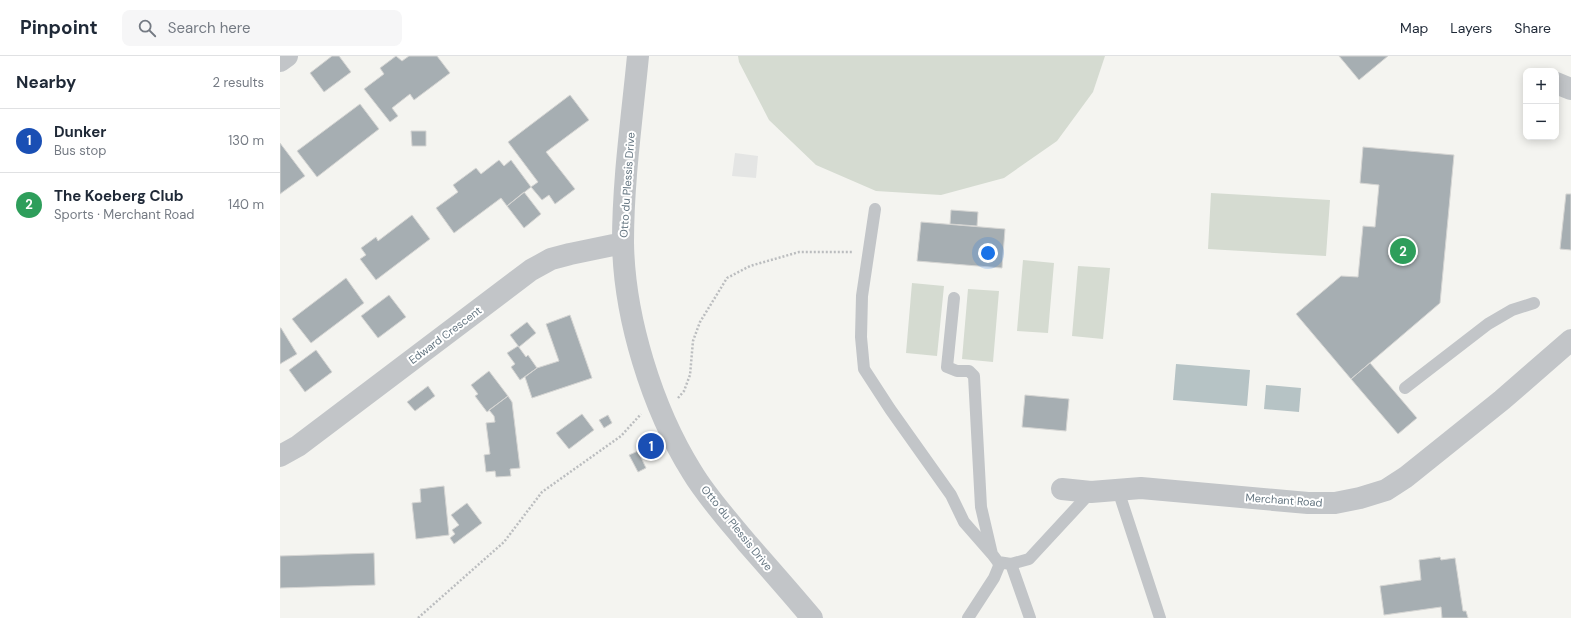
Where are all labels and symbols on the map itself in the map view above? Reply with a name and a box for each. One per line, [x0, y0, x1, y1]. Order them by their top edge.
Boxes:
street label: Otto du Plessis Drive [616, 132, 638, 238]
pin: 2 [1390, 236, 1416, 266]
your location [978, 243, 998, 263]
street label: Edward Crescent [406, 303, 484, 367]
pin: 1 [638, 431, 664, 461]
street label: Otto du Plessis Drive [698, 482, 776, 574]
street label: Merchant Road [1245, 490, 1323, 510]

